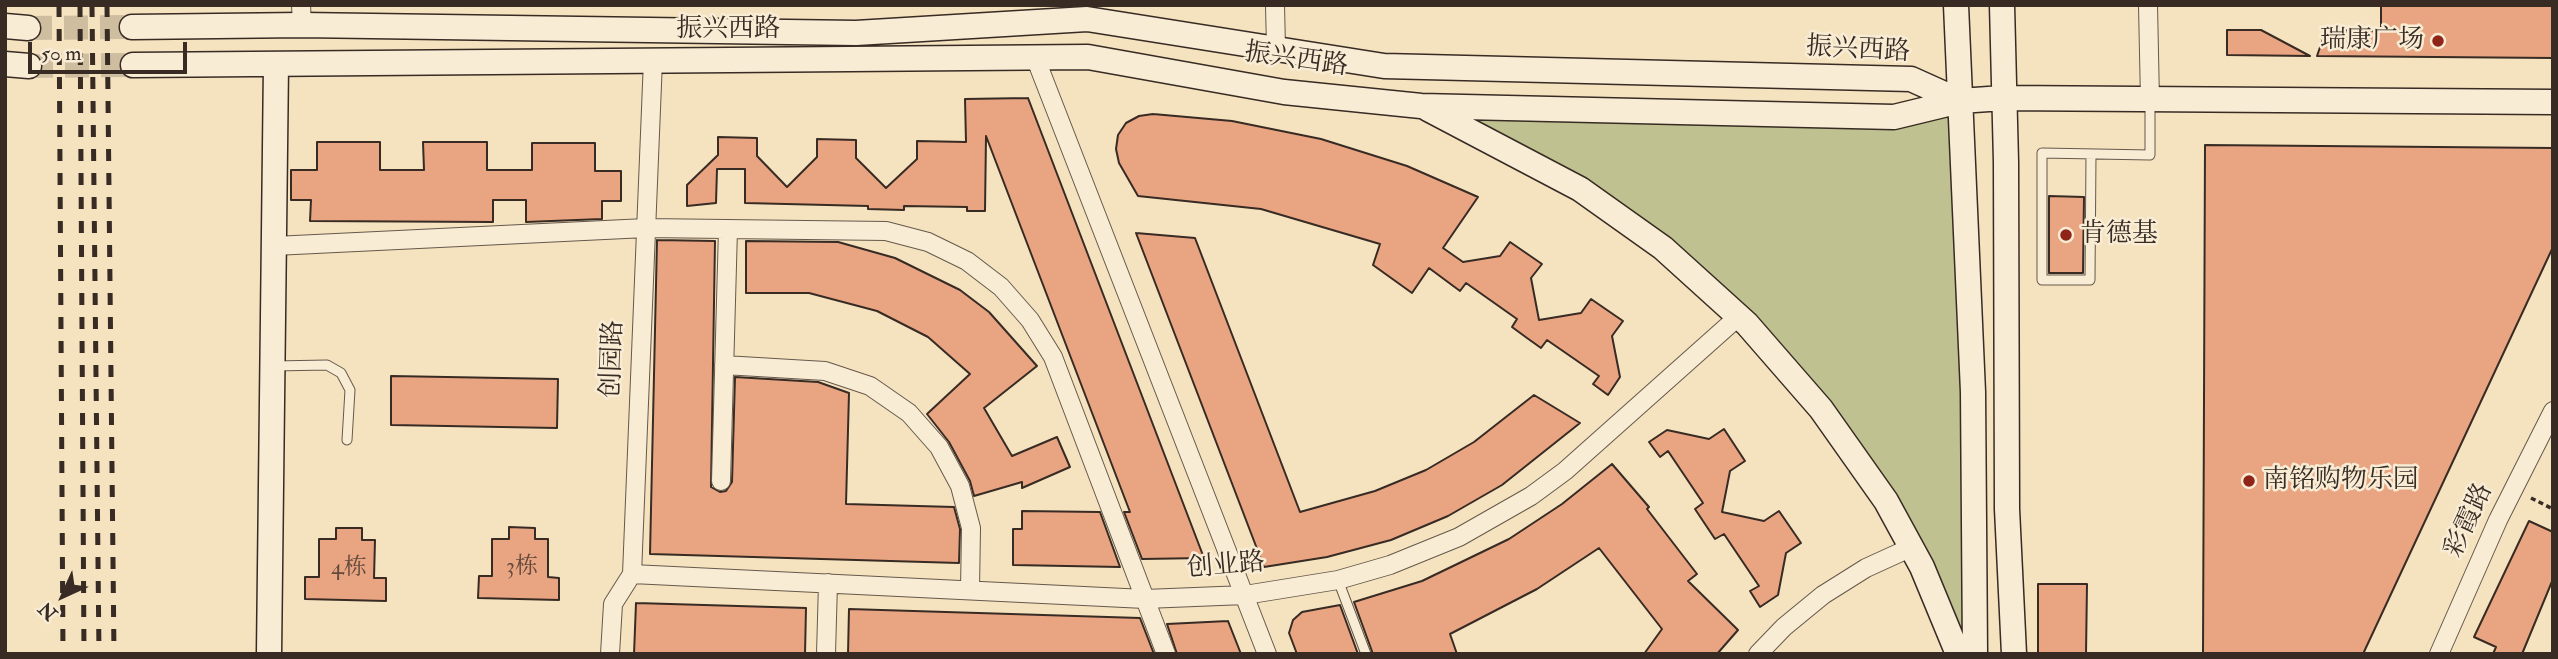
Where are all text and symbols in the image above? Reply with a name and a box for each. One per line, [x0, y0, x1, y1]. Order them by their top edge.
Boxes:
street label: 振兴西路 [676, 14, 780, 46]
place label: 瑞康广场 [2320, 25, 2424, 57]
scale bar [32, 28, 191, 72]
street label: 振兴西路 [1805, 33, 1911, 69]
marker: 瑞康广场 [2430, 33, 2446, 49]
street label: 振兴西路 [1242, 38, 1350, 84]
text: 50 m [41, 40, 82, 67]
place label: 肯德基 [2080, 219, 2158, 251]
marker: 肯德基 [2058, 227, 2074, 243]
street label: 创园路 [597, 319, 631, 399]
place label: 南铭购物乐园 [2263, 465, 2419, 497]
marker: 南铭购物乐园 [2241, 473, 2257, 489]
street label: 彩霞路 [2439, 479, 2501, 563]
street label: 创业路 [1186, 548, 1266, 586]
house number: 3栋 [506, 554, 538, 582]
house number: 4栋 [331, 555, 367, 583]
north arrow [28, 561, 98, 631]
text: N [34, 596, 63, 625]

